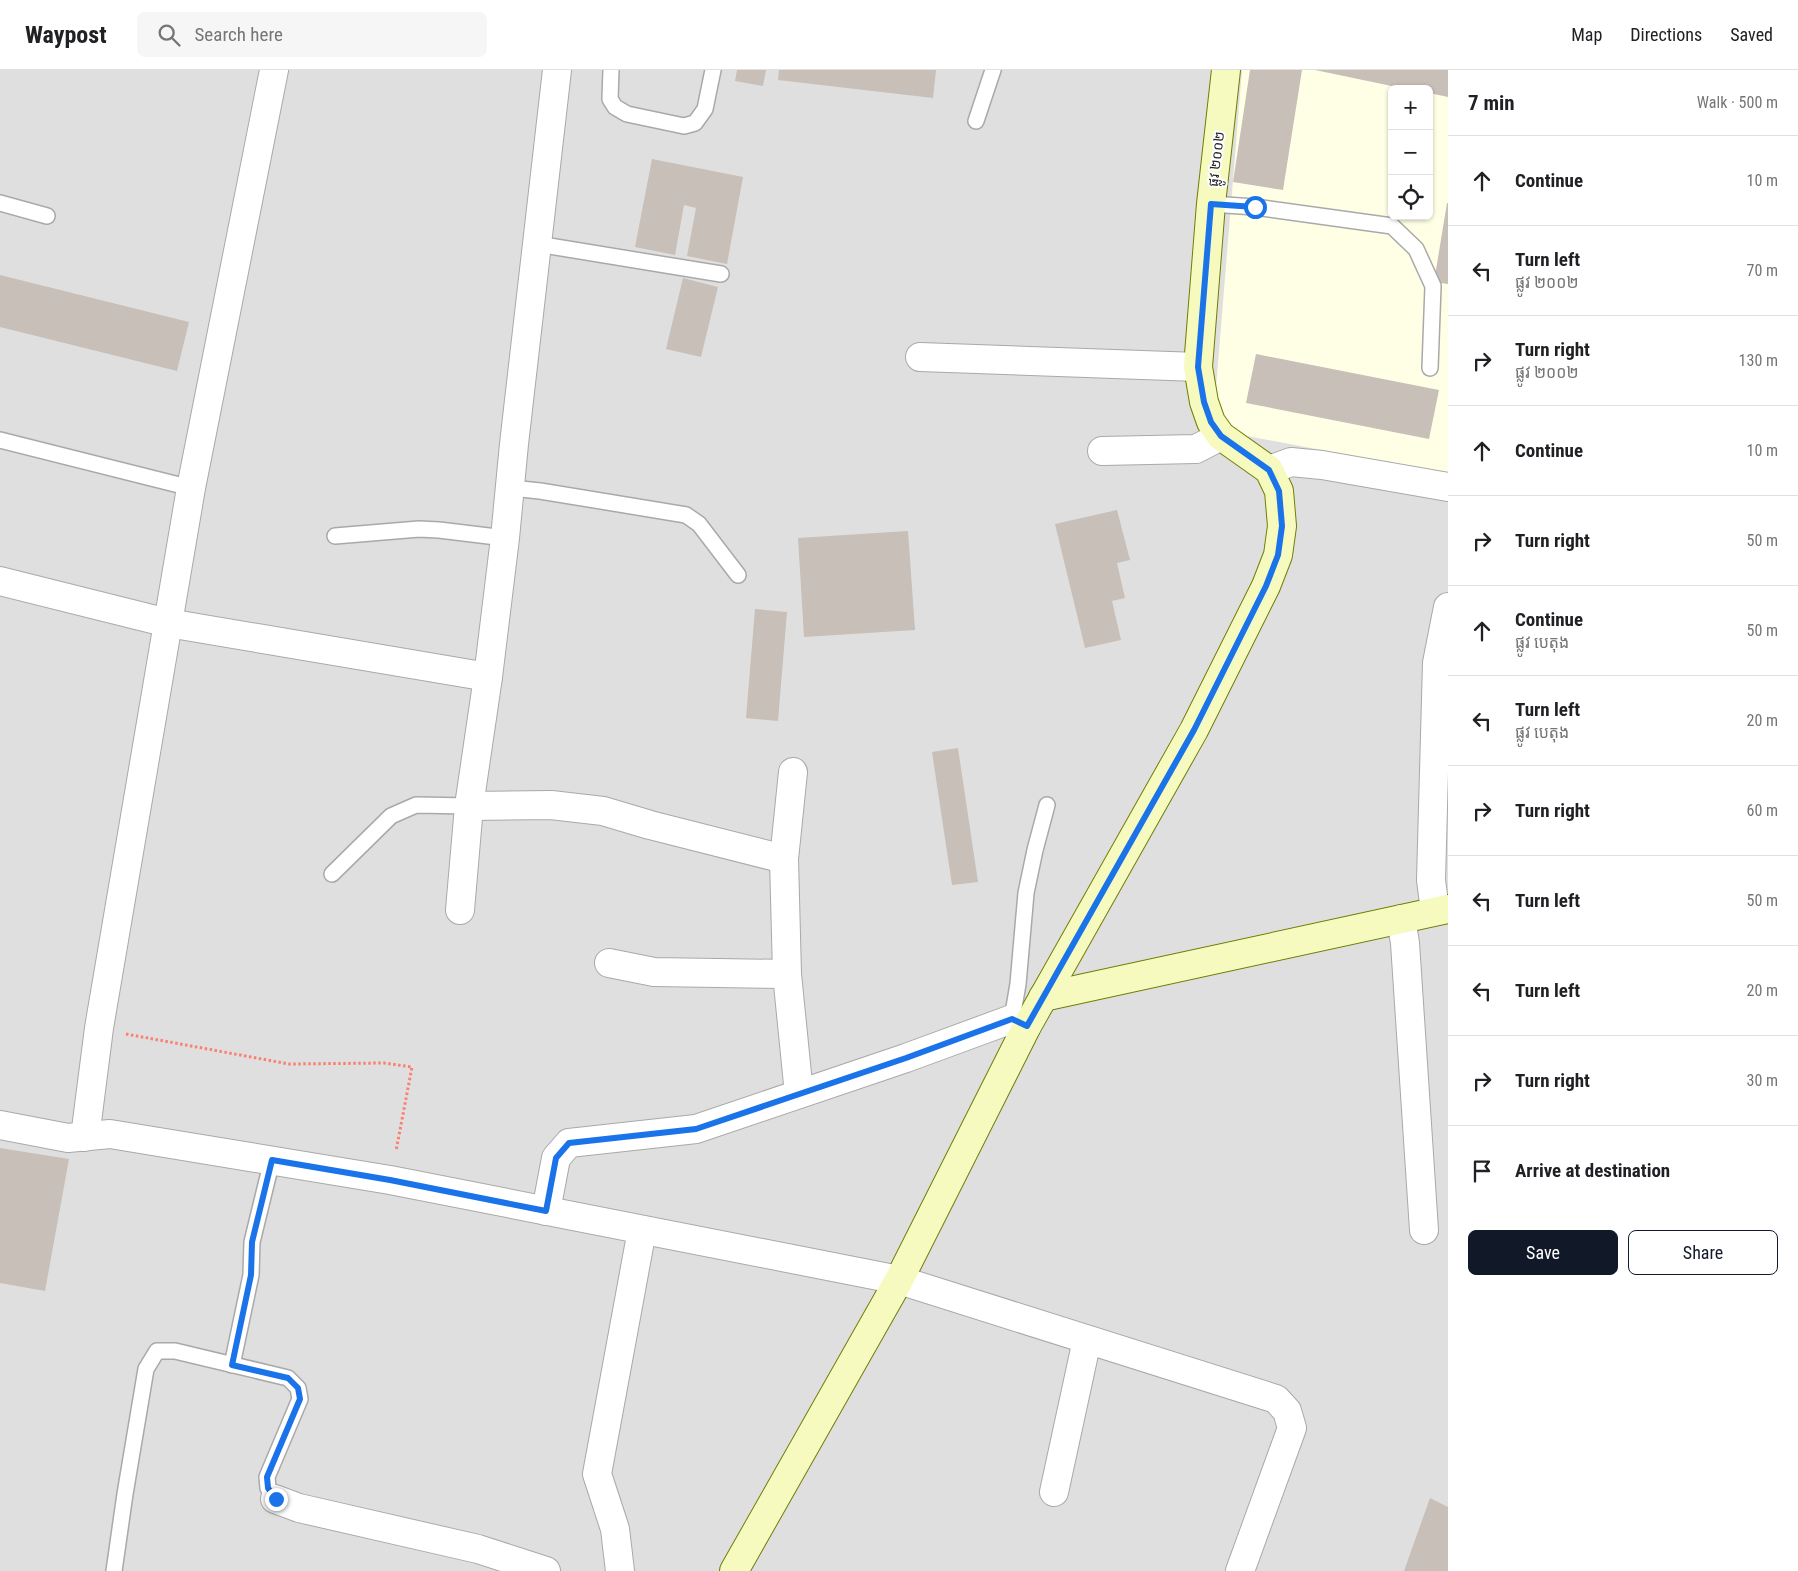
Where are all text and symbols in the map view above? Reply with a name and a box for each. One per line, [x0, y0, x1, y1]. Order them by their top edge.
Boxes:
search box [137, 12, 487, 57]
text: Waypost [25, 21, 107, 49]
icon: search [155, 21, 183, 49]
text: Search here [195, 23, 283, 46]
text: Map [1571, 24, 1602, 45]
text: Directions [1630, 24, 1702, 45]
text: Saved [1730, 24, 1773, 45]
map controls [1388, 85, 1433, 220]
button: + [1388, 85, 1433, 130]
text: 7 min [1468, 91, 1515, 115]
text: Walk · 500 m [1697, 93, 1778, 112]
street label: ផ្លូវ ២០០២ [1205, 130, 1231, 188]
button: − [1388, 130, 1433, 175]
icon: ahead [1468, 167, 1496, 195]
text: Continue [1515, 169, 1583, 192]
text: 10 m [1746, 171, 1778, 190]
button: locate [1388, 175, 1433, 220]
route start [1244, 196, 1267, 219]
text: Turn left [1515, 248, 1580, 271]
icon: left [1468, 257, 1496, 285]
text: 70 m [1746, 261, 1778, 280]
text: ផ្លូវ ២០០២ [1515, 273, 1578, 292]
text: Turn right [1515, 338, 1590, 361]
icon: right [1468, 347, 1496, 375]
text: 130 m [1739, 351, 1778, 370]
text: ផ្លូវ ២០០២ [1515, 363, 1578, 382]
icon: ahead [1468, 437, 1496, 465]
text: Continue [1515, 439, 1583, 462]
text: 10 m [1746, 441, 1778, 460]
icon: right [1468, 527, 1496, 555]
text: Turn right [1515, 529, 1590, 552]
text: 50 m [1746, 531, 1778, 550]
text: Continue [1515, 608, 1583, 631]
icon: ahead [1468, 617, 1496, 645]
text: 50 m [1746, 621, 1778, 640]
text: ផ្លូវ បេតុង [1515, 633, 1569, 652]
text: Turn left [1515, 698, 1580, 721]
icon: left [1468, 707, 1496, 735]
text: 20 m [1746, 711, 1778, 730]
text: ផ្លូវ បេតុង [1515, 723, 1569, 742]
icon: right [1468, 797, 1496, 825]
text: Turn right [1515, 799, 1590, 822]
text: 60 m [1746, 801, 1778, 820]
icon: left [1468, 887, 1496, 915]
text: Turn left [1515, 889, 1580, 912]
text: 50 m [1746, 891, 1778, 910]
icon: left [1468, 977, 1496, 1005]
text: Turn left [1515, 979, 1580, 1002]
text: 20 m [1746, 981, 1778, 1000]
icon: right [1468, 1067, 1496, 1095]
text: Turn right [1515, 1069, 1590, 1092]
text: 30 m [1746, 1071, 1778, 1090]
icon: arrive [1468, 1157, 1496, 1185]
text: Arrive at destination [1515, 1159, 1670, 1182]
button: Save [1468, 1230, 1618, 1275]
button: Share [1628, 1230, 1778, 1275]
route end [265, 1488, 288, 1511]

